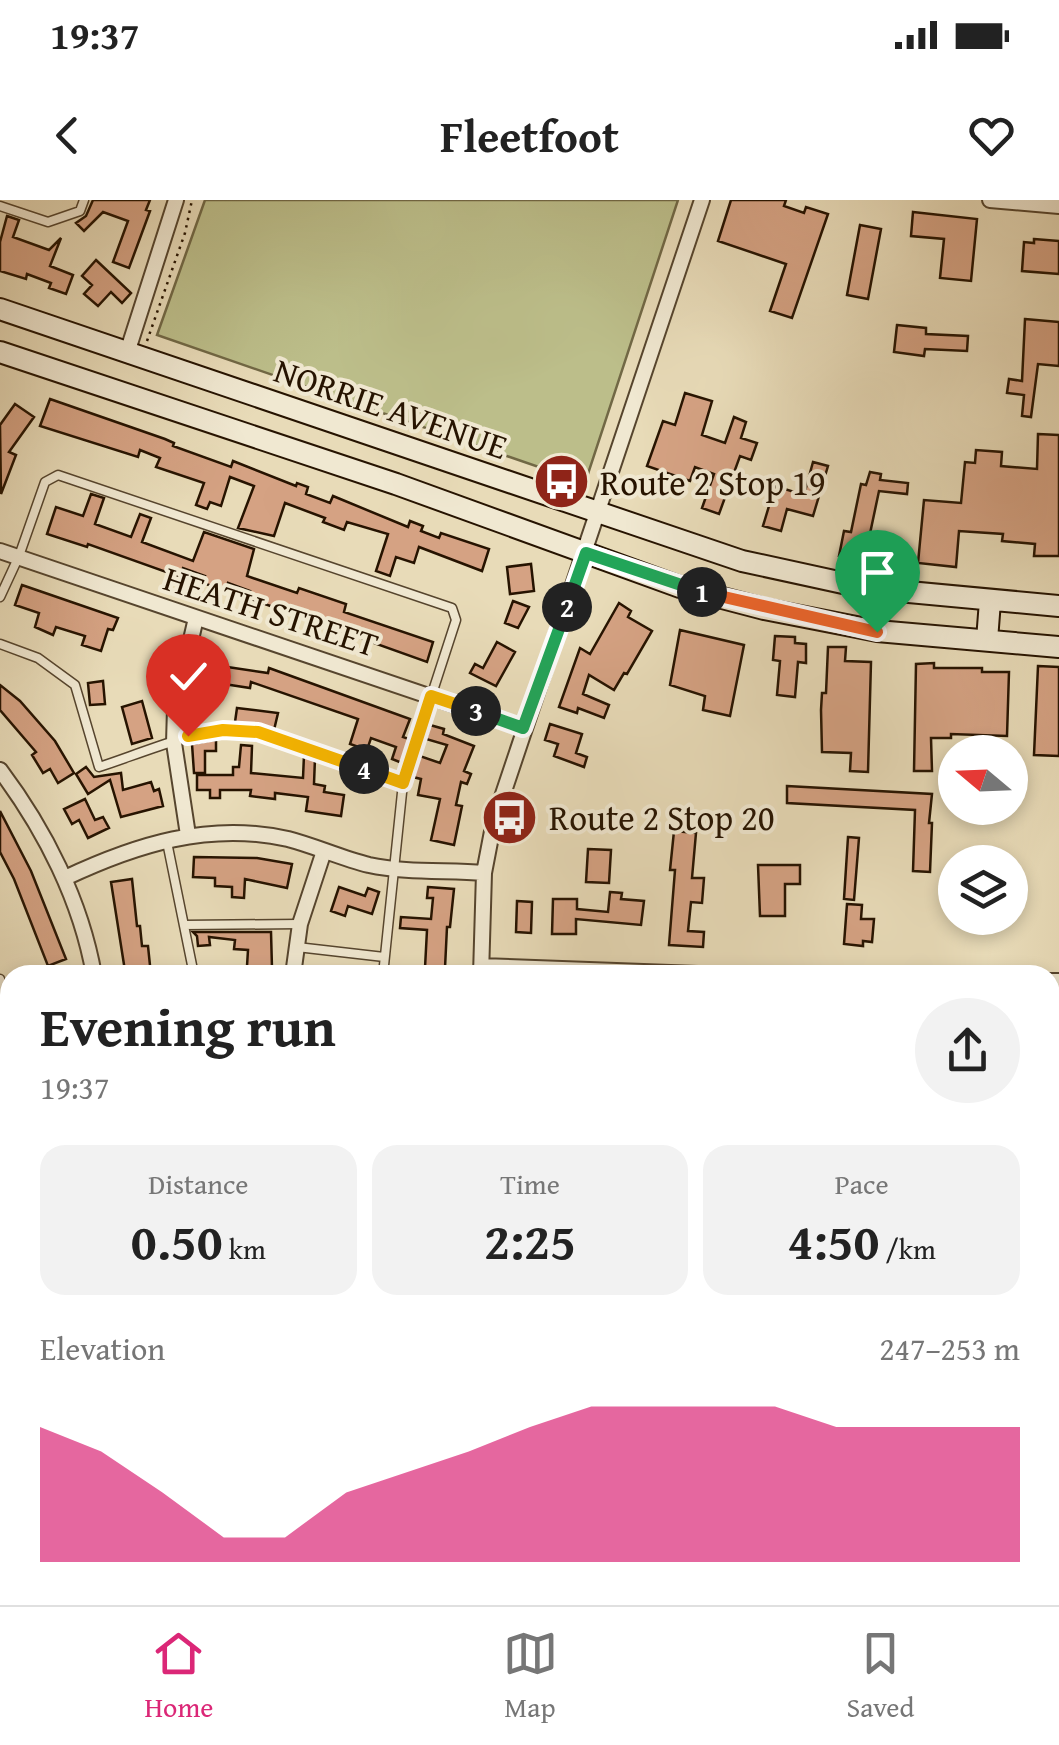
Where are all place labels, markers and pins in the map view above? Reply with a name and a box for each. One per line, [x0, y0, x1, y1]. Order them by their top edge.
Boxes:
bus stop icon: Route 2 Stop 19 [531, 452, 591, 512]
place label: Route 2 Stop 19 [600, 457, 826, 508]
pin [835, 530, 920, 633]
pin: 1 [677, 567, 727, 617]
pin: 2 [542, 582, 592, 632]
pin [146, 634, 231, 737]
pin: 3 [451, 686, 501, 736]
pin: 4 [339, 744, 389, 794]
bus stop icon: Route 2 Stop 20 [480, 787, 540, 847]
place label: Route 2 Stop 20 [549, 792, 775, 843]

